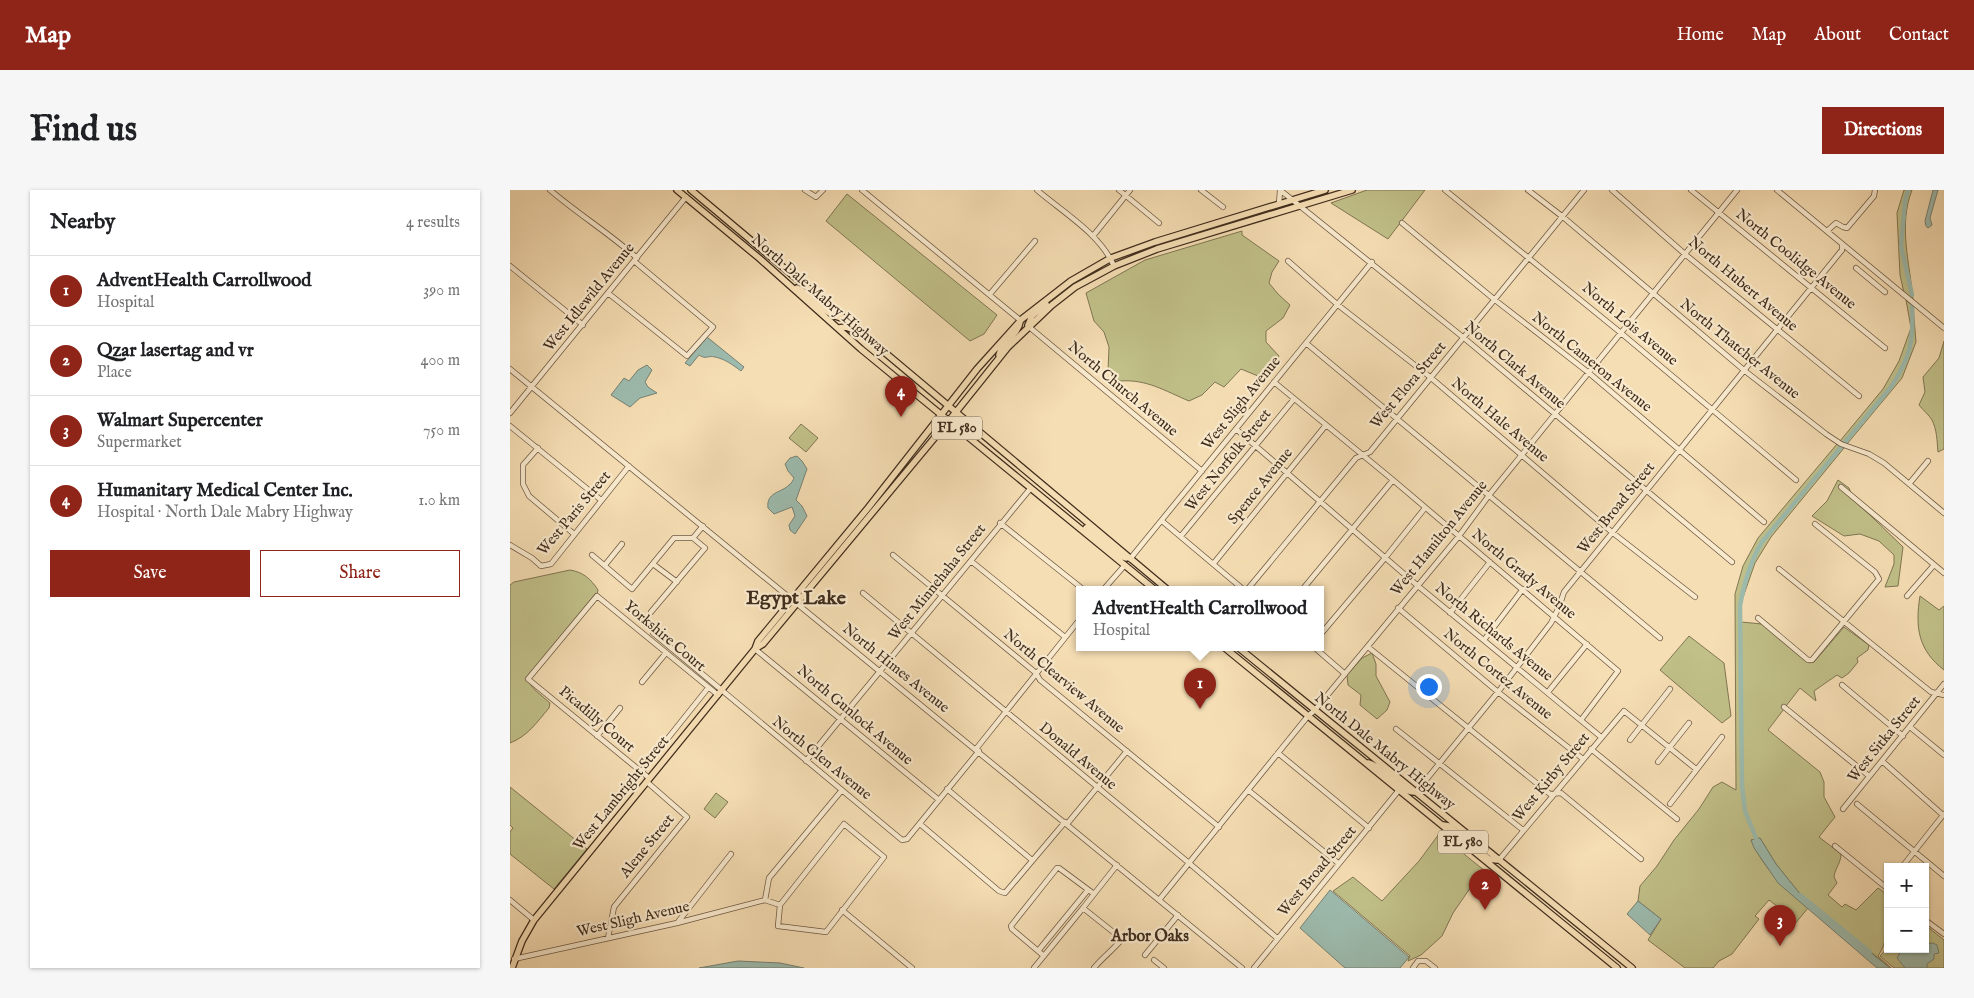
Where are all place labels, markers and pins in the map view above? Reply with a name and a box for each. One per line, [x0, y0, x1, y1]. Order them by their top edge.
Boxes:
pin: 4 [885, 376, 917, 417]
pin: 1 [1184, 668, 1216, 709]
pin: 2 [1469, 869, 1501, 910]
pin: 3 [1764, 905, 1796, 946]

